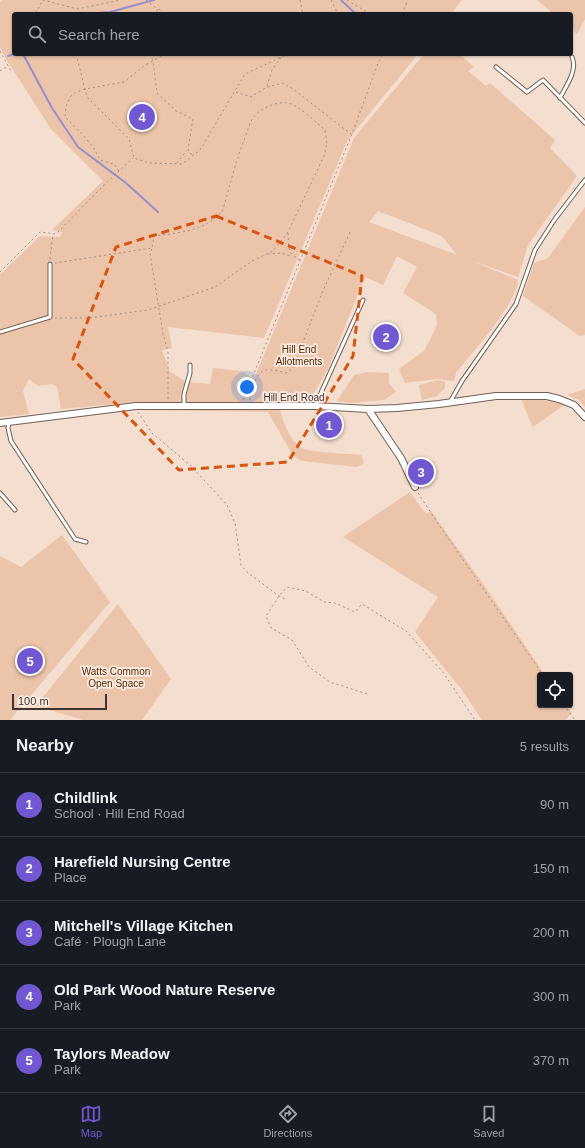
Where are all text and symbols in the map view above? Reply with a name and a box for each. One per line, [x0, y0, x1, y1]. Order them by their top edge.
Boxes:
search box [12, 12, 573, 56]
icon: search [26, 23, 48, 45]
text: Search here [58, 26, 140, 43]
pin: 4 [129, 102, 155, 132]
pin: 2 [373, 322, 399, 352]
park label: Hill End Allotments [276, 344, 322, 367]
your location [237, 377, 257, 397]
street label: Hill End Road [263, 392, 325, 403]
pin: 1 [316, 410, 342, 440]
pin: 3 [408, 457, 434, 487]
pin: 5 [17, 646, 43, 676]
park label: Watts Common Open Space [82, 666, 150, 689]
map controls [537, 672, 573, 708]
button: locate [537, 672, 573, 708]
scale bar [12, 692, 107, 711]
text: 100 m [18, 695, 49, 707]
text: Nearby [16, 736, 74, 755]
text: 5 results [520, 739, 569, 754]
text: Childlink [54, 789, 117, 806]
text: 1 [25, 797, 33, 812]
text: 90 m [540, 797, 569, 812]
text: School · Hill End Road [54, 806, 185, 821]
text: Harefield Nursing Centre [54, 853, 231, 870]
text: 2 [25, 861, 33, 876]
text: 150 m [533, 861, 569, 876]
text: Place [54, 870, 87, 885]
text: Mitchell's Village Kitchen [54, 917, 233, 934]
text: 3 [25, 925, 33, 940]
text: 200 m [533, 925, 569, 940]
text: Café · Plough Lane [54, 934, 166, 949]
text: Old Park Wood Nature Reserve [54, 981, 275, 998]
text: 4 [25, 989, 33, 1004]
text: 300 m [533, 989, 569, 1004]
text: Park [54, 998, 81, 1013]
text: Taylors Meadow [54, 1045, 170, 1062]
text: 5 [25, 1053, 33, 1068]
text: 370 m [533, 1053, 569, 1068]
text: Park [54, 1062, 81, 1077]
tab: Map [80, 1103, 102, 1139]
tab: Directions [263, 1103, 312, 1139]
tab: Saved [473, 1103, 504, 1139]

